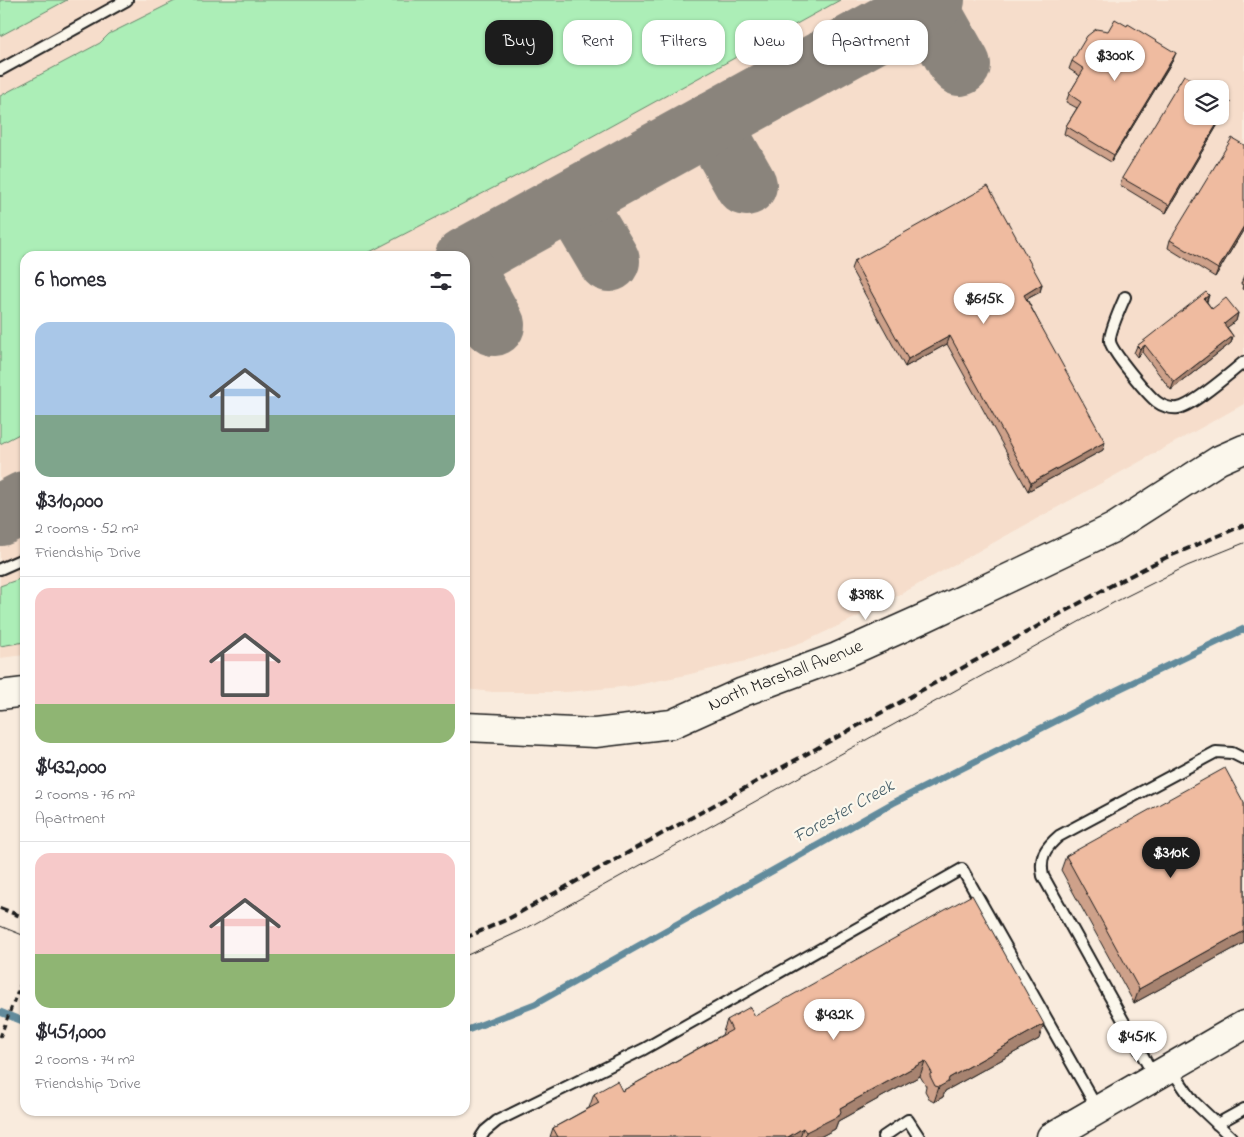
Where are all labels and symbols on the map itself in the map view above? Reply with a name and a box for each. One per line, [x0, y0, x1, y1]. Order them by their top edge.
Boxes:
pin: $300K [1080, 39, 1150, 82]
pin: $615K [949, 282, 1019, 325]
pin: $398K [831, 578, 901, 621]
street label: North Marshall Avenue [704, 634, 868, 719]
water label: Forester Creek [789, 773, 900, 851]
pin: $310K [1136, 836, 1206, 879]
pin: $432K [799, 998, 869, 1041]
pin: $451K [1102, 1020, 1172, 1063]

